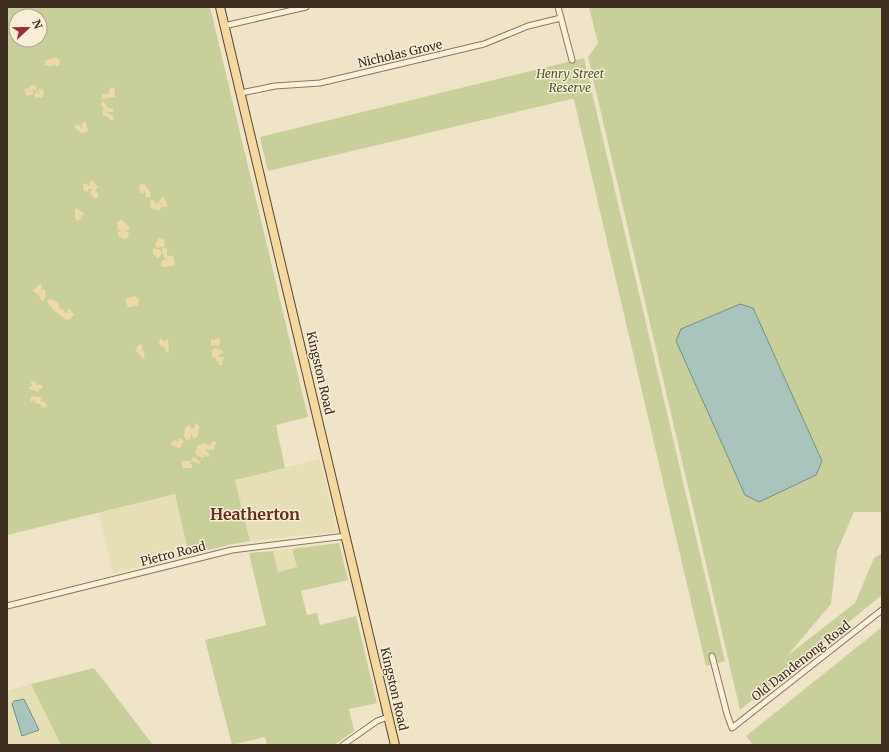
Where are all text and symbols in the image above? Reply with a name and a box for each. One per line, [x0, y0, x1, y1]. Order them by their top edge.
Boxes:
north arrow [8, 8, 48, 48]
text: N [29, 18, 46, 31]
street label: Nicholas Grove [356, 37, 444, 71]
park label: Henry Street Reserve [535, 66, 605, 95]
street label: Kingston Road [304, 330, 337, 416]
district label: Heatherton [210, 504, 300, 524]
street label: Pietro Road [139, 538, 207, 569]
street label: Old Dandenong Road [748, 617, 853, 704]
street label: Kingston Road [378, 646, 411, 732]

